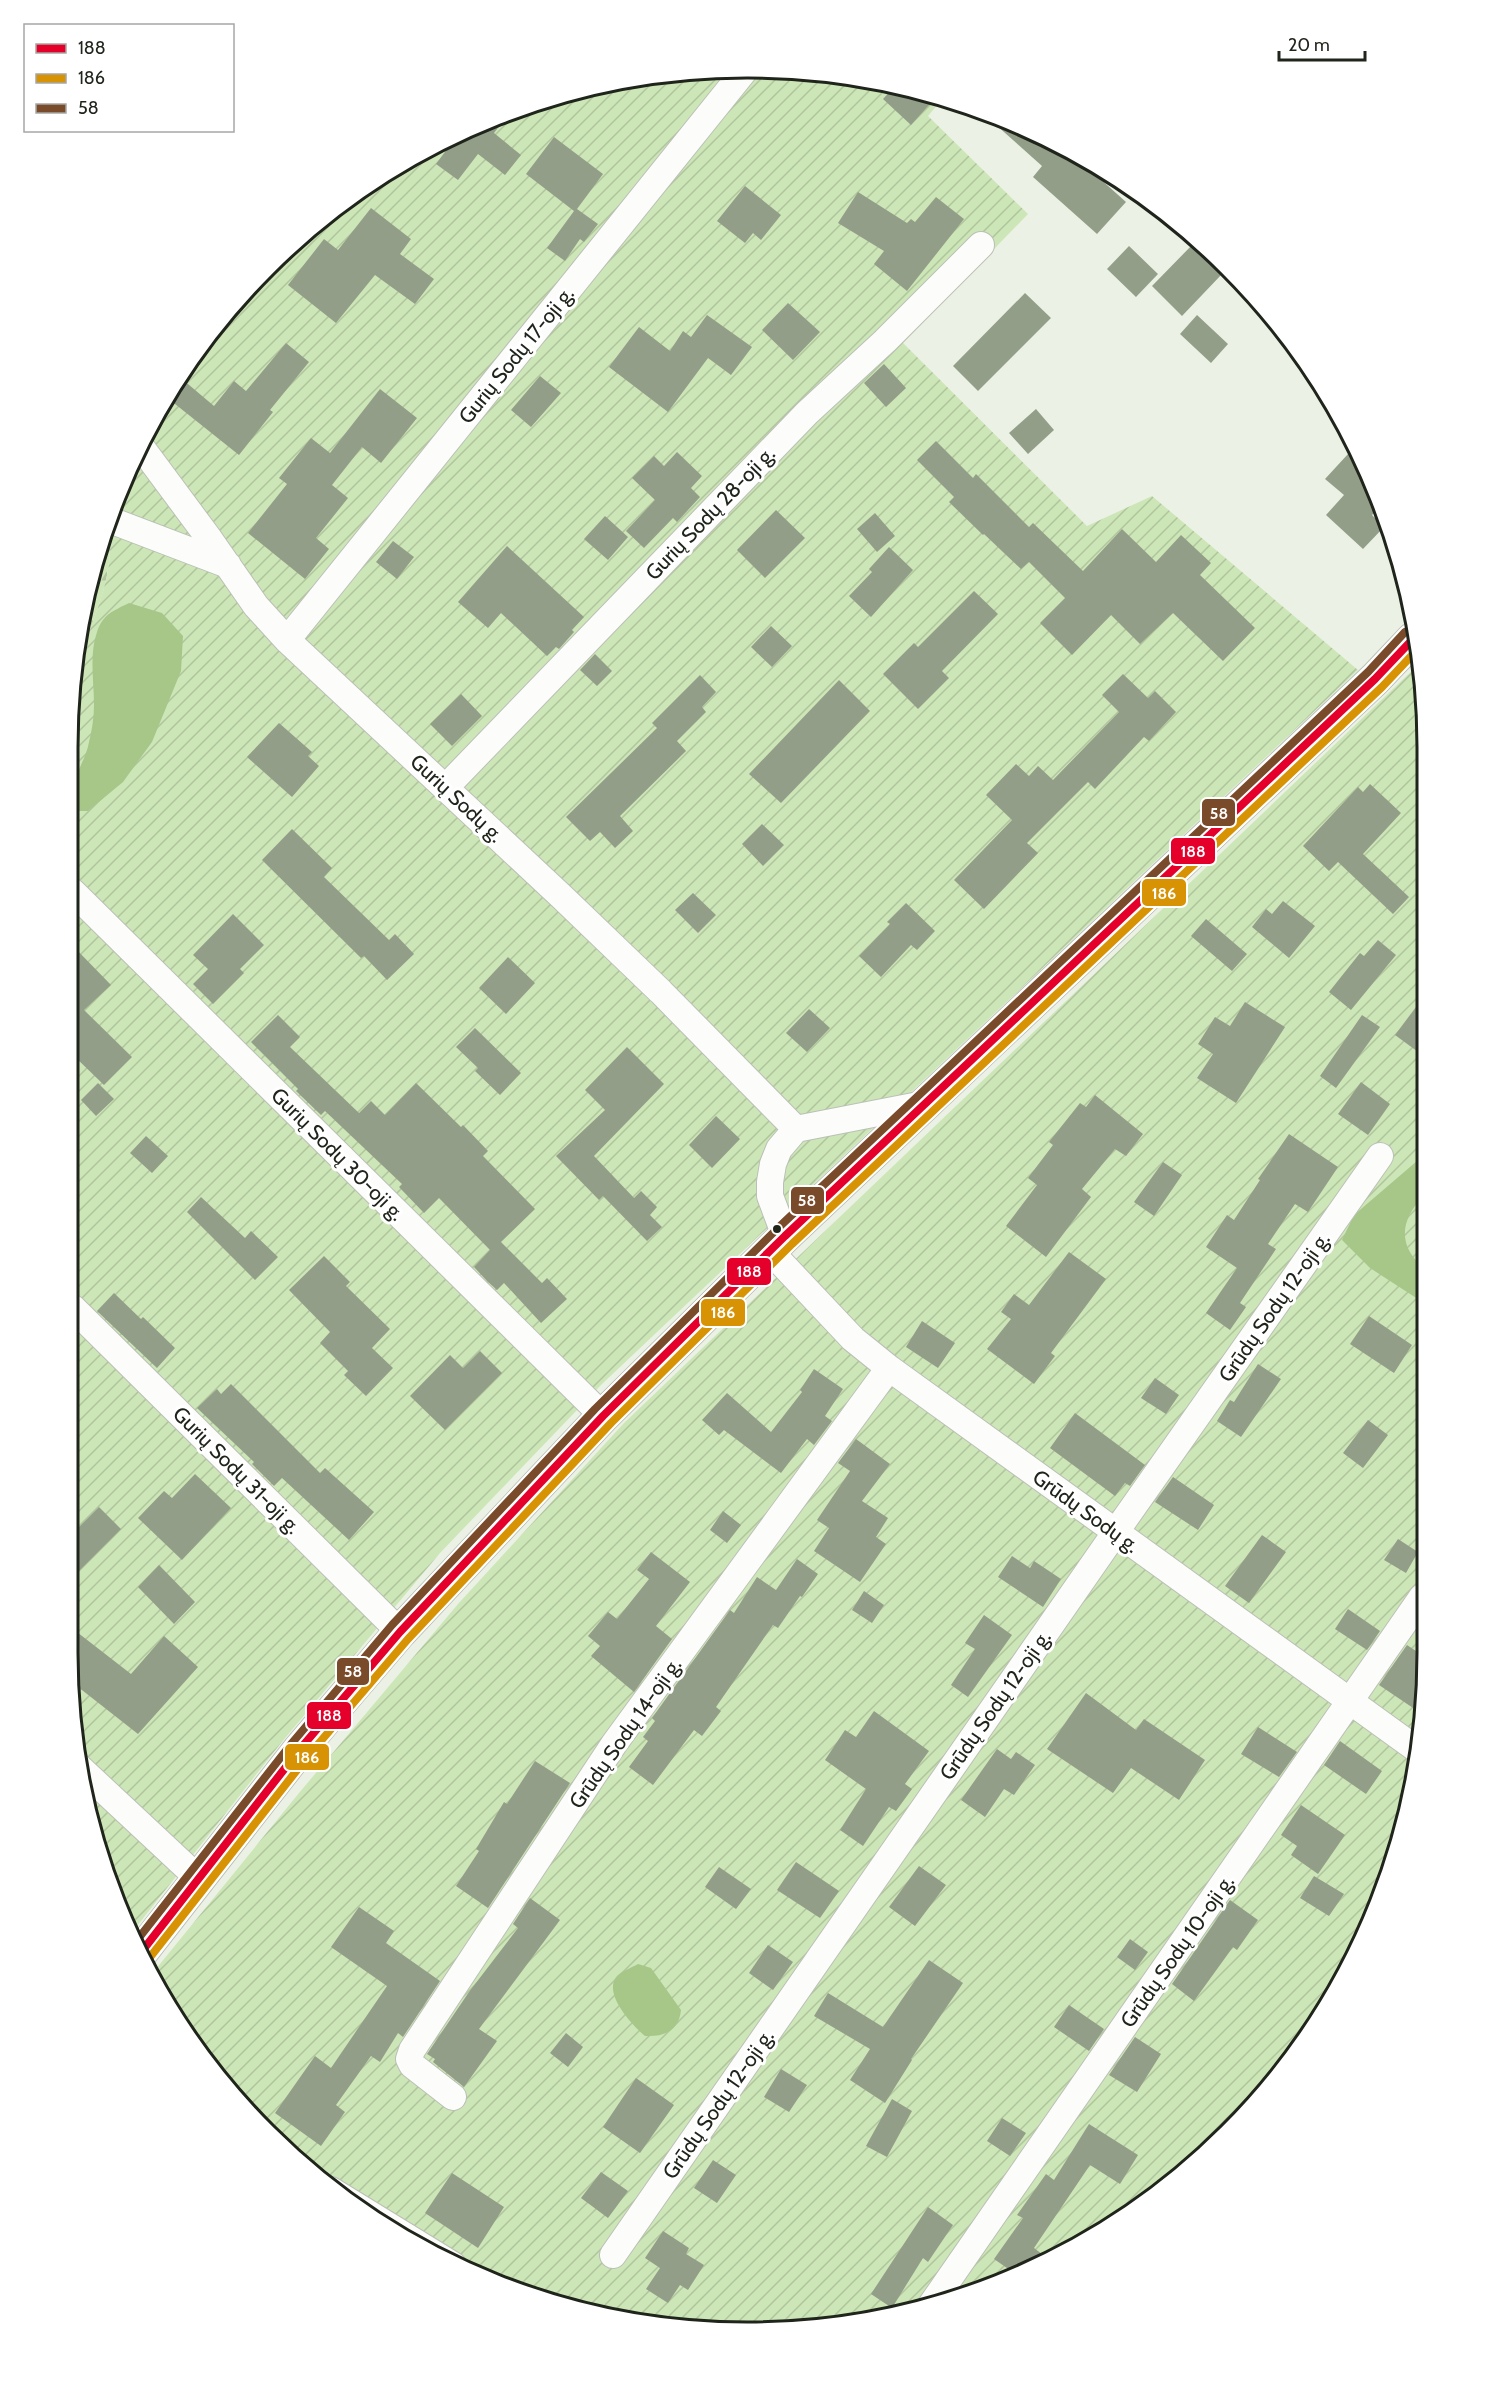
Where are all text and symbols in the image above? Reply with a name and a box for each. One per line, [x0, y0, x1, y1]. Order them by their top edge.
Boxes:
legend [24, 24, 234, 132]
scale bar [1279, 24, 1364, 62]
text: 20 m [1288, 34, 1330, 56]
text: 188 [78, 37, 106, 59]
text: 186 [78, 67, 105, 89]
text: 58 [78, 97, 99, 119]
street label: Gurių Sodų 17-oji g. [453, 281, 580, 429]
street label: Gurių Sodų 28-oji g. [640, 441, 781, 586]
street label: Gurių Sodų g. [405, 749, 509, 847]
line badge: 58 [1201, 798, 1236, 827]
text: 58 [1210, 804, 1228, 823]
line badge: 188 [1170, 837, 1216, 865]
text: 188 [1180, 842, 1206, 861]
line badge: 186 [1141, 878, 1187, 907]
text: 186 [1152, 884, 1176, 903]
street label: Gurių Sodų 30-oji g. [266, 1082, 410, 1226]
line badge: 58 [790, 1186, 825, 1215]
text: 58 [798, 1191, 816, 1210]
unlabelled marker [771, 1223, 783, 1235]
street label: Grūdų Sodų 12-oji g. [1213, 1227, 1336, 1387]
line badge: 188 [726, 1257, 772, 1286]
text: 188 [736, 1262, 762, 1281]
line badge: 186 [700, 1298, 746, 1327]
text: 186 [711, 1303, 735, 1322]
street label: Gurių Sodų 31-oji g. [167, 1401, 306, 1540]
street label: Grūdų Sodų g. [1028, 1464, 1144, 1558]
street label: Grūdų Sodų 12-oji g. [934, 1625, 1057, 1785]
street label: Grūdų Sodų 14-oji g. [564, 1653, 687, 1814]
line badge: 58 [336, 1657, 370, 1686]
text: 58 [344, 1662, 362, 1681]
line badge: 188 [306, 1701, 352, 1730]
text: 188 [316, 1706, 342, 1725]
line badge: 186 [284, 1743, 330, 1771]
text: 186 [295, 1748, 319, 1767]
street label: Grūdų Sodų 10-oji g. [1115, 1870, 1240, 2033]
street label: Grūdų Sodų 12-oji g. [657, 2024, 780, 2184]

